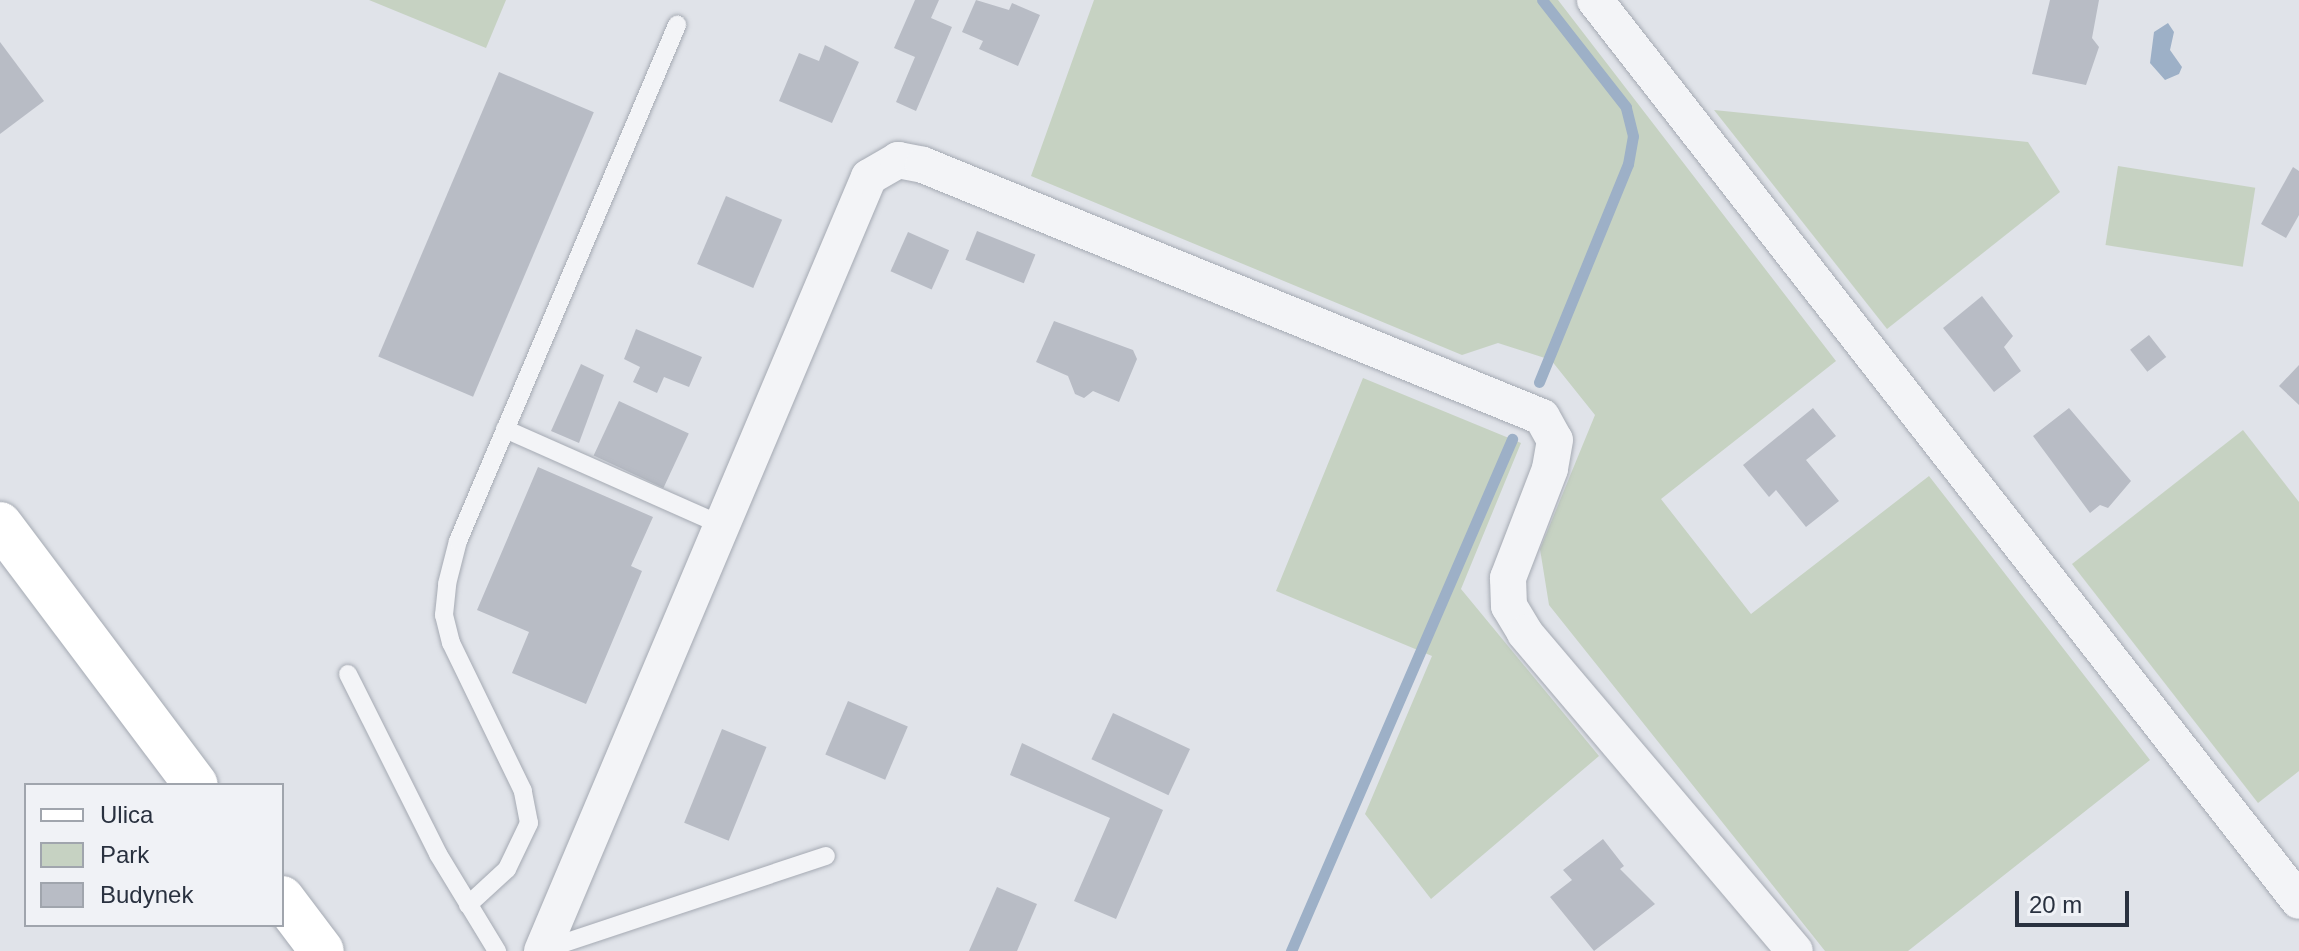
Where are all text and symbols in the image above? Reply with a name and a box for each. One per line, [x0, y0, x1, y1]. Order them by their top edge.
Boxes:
legend [24, 783, 284, 927]
text: Ulica [100, 801, 153, 828]
text: Park [100, 841, 149, 868]
scale bar [2019, 875, 2133, 925]
text: Budynek [100, 881, 193, 908]
text: 20 m [2029, 891, 2082, 918]

